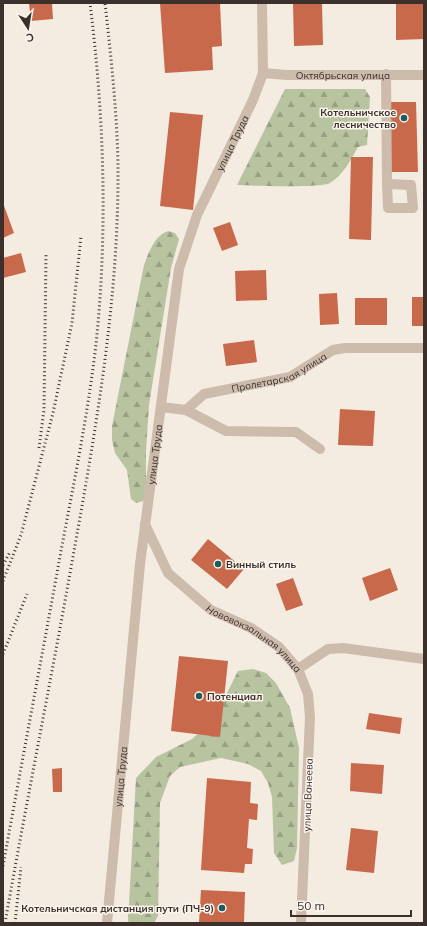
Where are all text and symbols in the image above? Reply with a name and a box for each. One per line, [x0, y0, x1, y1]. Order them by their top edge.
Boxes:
north arrow [8, 8, 48, 48]
text: С [24, 30, 35, 46]
street label: Октябрьская улица [296, 69, 390, 82]
place label: Котельничское лесничество [320, 106, 396, 131]
street label: улица Труда [213, 113, 251, 173]
marker: Котельничское лесничество [399, 113, 409, 123]
street label: Пролетарская улица [230, 349, 329, 395]
street label: улица Труда [144, 424, 165, 485]
place label: Винный стиль [226, 558, 296, 571]
marker: Винный стиль [213, 559, 223, 569]
street label: Нововокзальная улица [203, 602, 304, 675]
place label: Потенциал [207, 690, 262, 703]
marker: Потенциал [194, 691, 204, 701]
street label: улица Труда [111, 746, 130, 807]
street label: улица Ванеева [300, 758, 316, 832]
scale bar [291, 892, 411, 918]
text: 50 m [297, 898, 325, 913]
place label: Котельничская дистанция пути (ПЧ-9) [21, 902, 214, 915]
marker: Котельничская дистанция пути (ПЧ-9) [217, 903, 227, 913]

